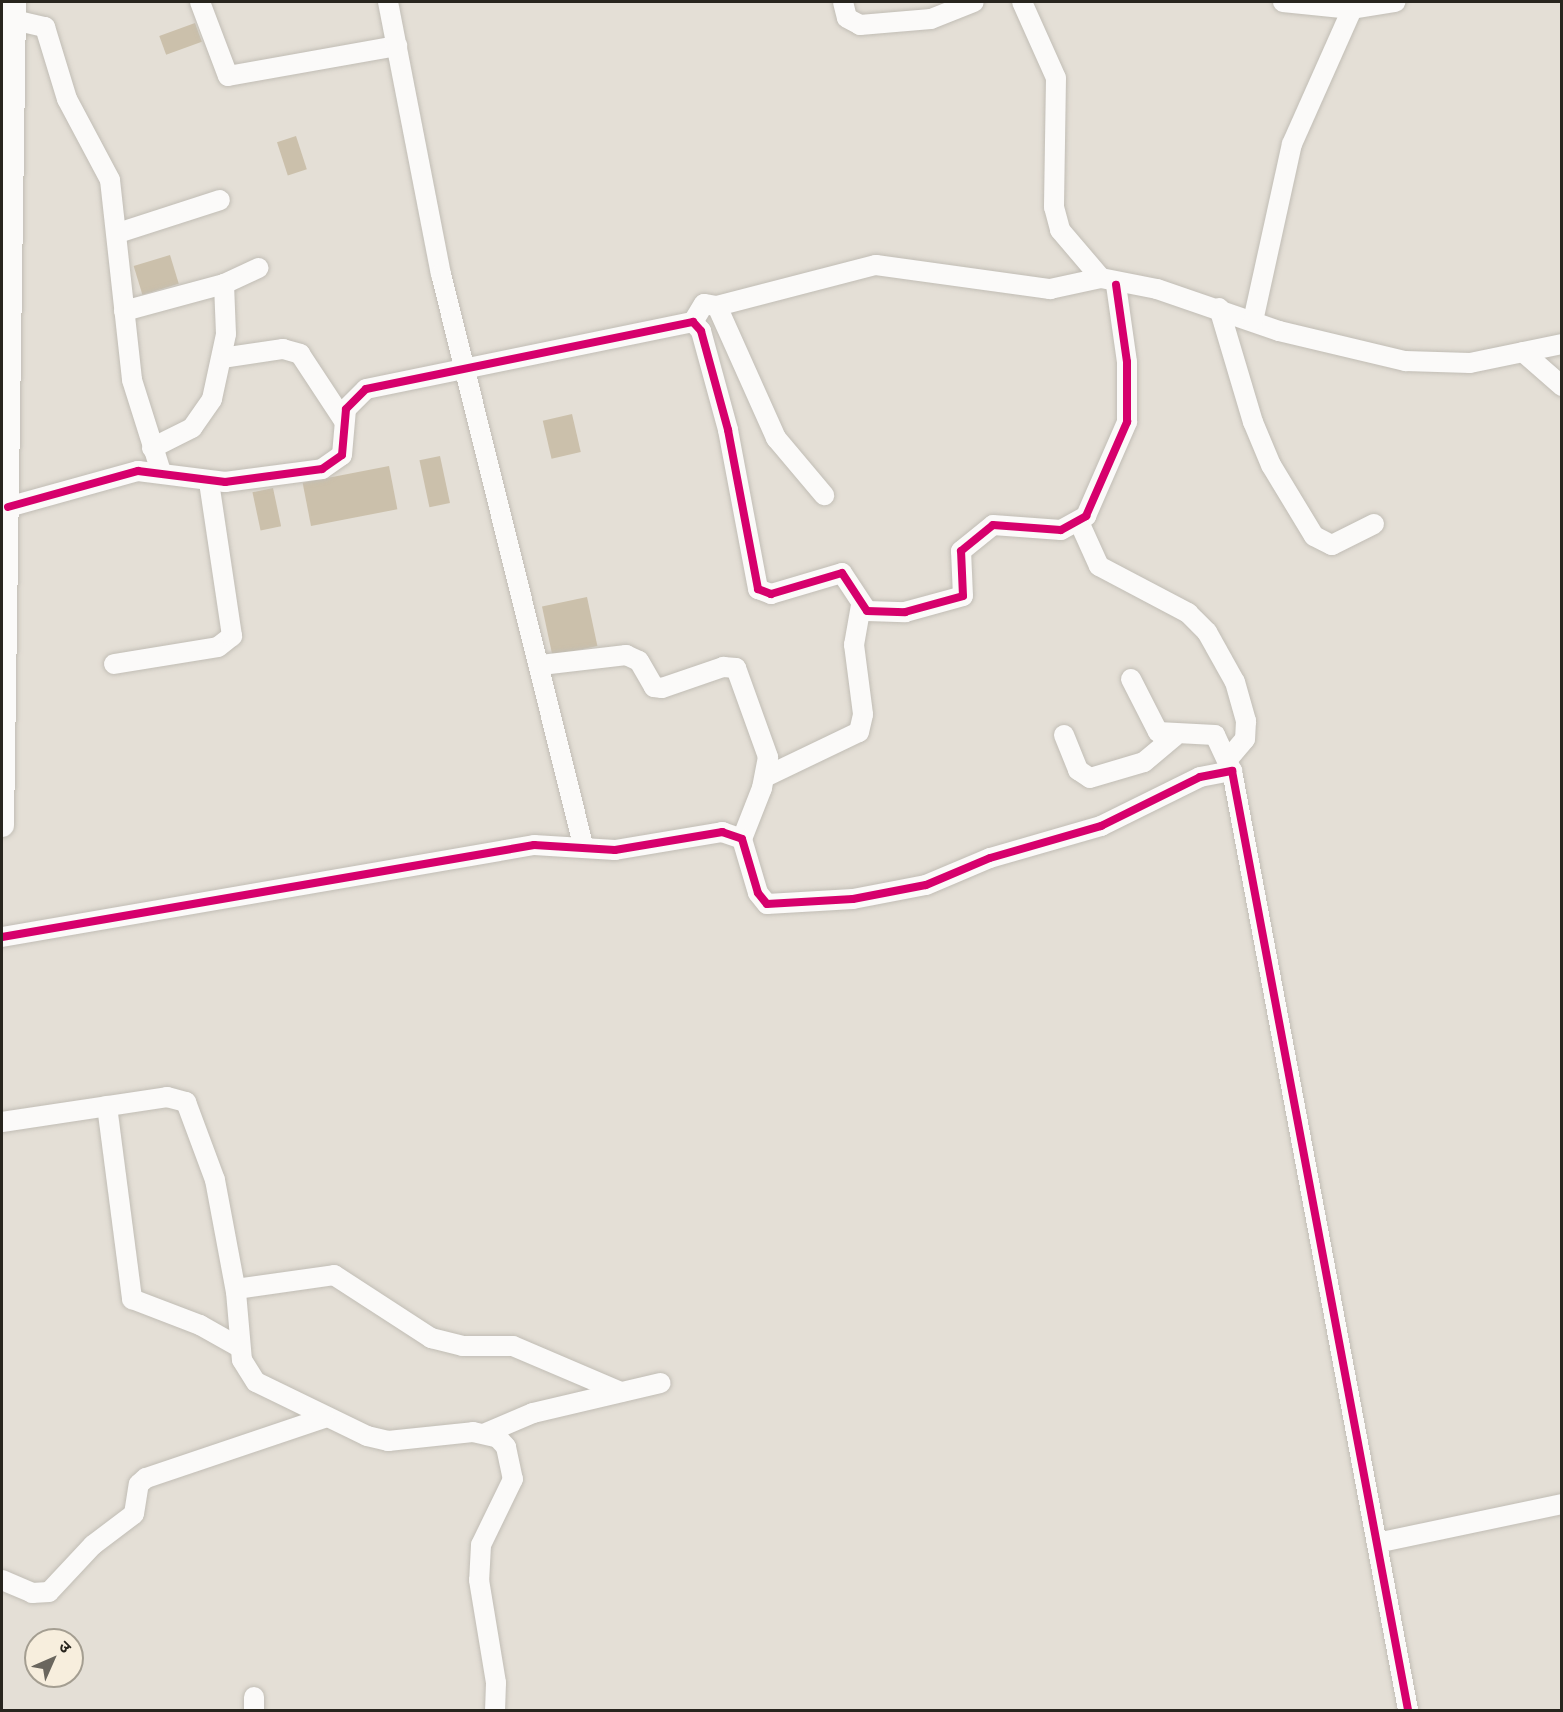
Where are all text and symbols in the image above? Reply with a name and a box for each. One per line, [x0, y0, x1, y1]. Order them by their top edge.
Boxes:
north arrow [24, 1628, 84, 1688]
text: उ [56, 1637, 75, 1656]

